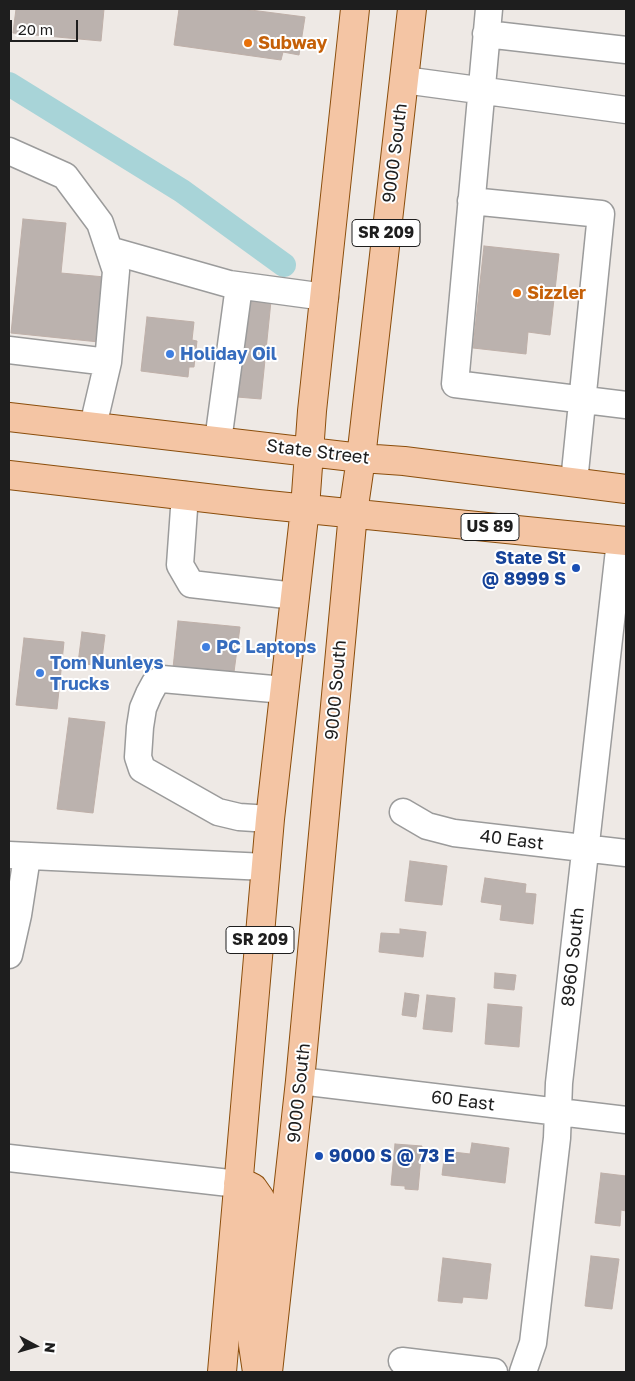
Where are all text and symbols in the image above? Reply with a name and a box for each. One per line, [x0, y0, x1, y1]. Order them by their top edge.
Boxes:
scale bar [12, 10, 80, 42]
text: 20 m [18, 20, 53, 38]
place label: Subway [258, 32, 327, 54]
marker: Subway [242, 37, 254, 49]
street label: 9000 South [378, 102, 412, 204]
road number: SR 209 [352, 220, 420, 247]
place label: Sizzler [527, 282, 586, 304]
marker: Sizzler [511, 287, 523, 299]
place label: Holiday Oil [180, 343, 277, 365]
marker: Holiday Oil [164, 348, 176, 360]
street label: State Street [265, 435, 371, 469]
road number: US 89 [461, 514, 519, 540]
place label: State St @ 8999 S [482, 547, 566, 590]
marker: State St @ 8999 S [570, 562, 582, 574]
place label: PC Laptops [216, 636, 316, 658]
street label: 9000 South [321, 639, 351, 741]
marker: PC Laptops [200, 641, 212, 653]
place label: Tom Nunleys Trucks [50, 652, 163, 694]
marker: Tom Nunleys Trucks [34, 667, 46, 679]
street label: 40 East [479, 825, 545, 855]
street label: 8960 South [557, 906, 589, 1008]
road number: SR 209 [226, 926, 294, 954]
street label: 9000 South [283, 1042, 315, 1144]
street label: 60 East [430, 1086, 496, 1116]
place label: 9000 S @ 73 E [329, 1145, 455, 1167]
marker: 9000 S @ 73 E [313, 1150, 325, 1162]
north arrow [10, 1321, 60, 1371]
text: N [41, 1341, 59, 1354]

